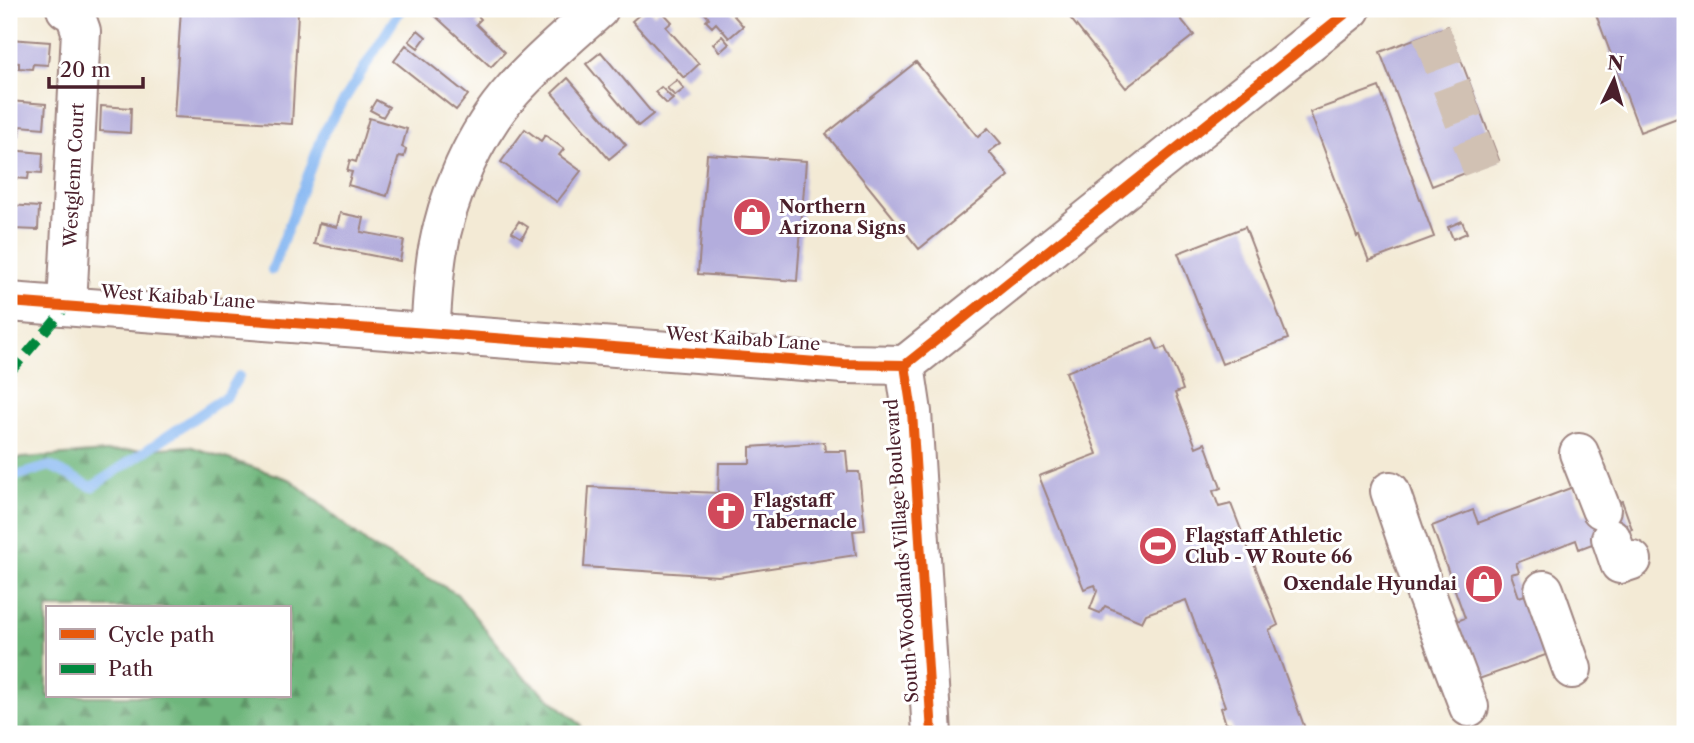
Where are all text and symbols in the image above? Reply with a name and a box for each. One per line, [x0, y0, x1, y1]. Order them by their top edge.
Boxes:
scale bar [49, 46, 144, 90]
north arrow [1578, 46, 1648, 116]
text: N [1606, 51, 1625, 76]
text: 20 m [60, 57, 111, 82]
street label: Westglenn Court [59, 102, 89, 249]
shop icon: Northern Arizona Signs [731, 196, 773, 238]
place label: Northern Arizona Signs [778, 196, 906, 239]
street label: West Kaibab Lane [99, 281, 256, 313]
street label: West Kaibab Lane [664, 323, 821, 355]
street label: South Woodlands Village Boulevard [880, 398, 924, 704]
church icon: Flagstaff Tabernacle [705, 490, 747, 532]
place label: Flagstaff Tabernacle [753, 490, 857, 533]
sports icon: Flagstaff Athletic Club - W Route 66 [1137, 525, 1179, 567]
place label: Flagstaff Athletic Club - W Route 66 [1185, 525, 1353, 568]
shop icon: Oxendale Hyundai [1463, 563, 1505, 605]
place label: Oxendale Hyundai [1283, 573, 1458, 595]
legend [46, 606, 290, 698]
text: Cycle path [108, 622, 215, 647]
text: Path [108, 656, 153, 681]

